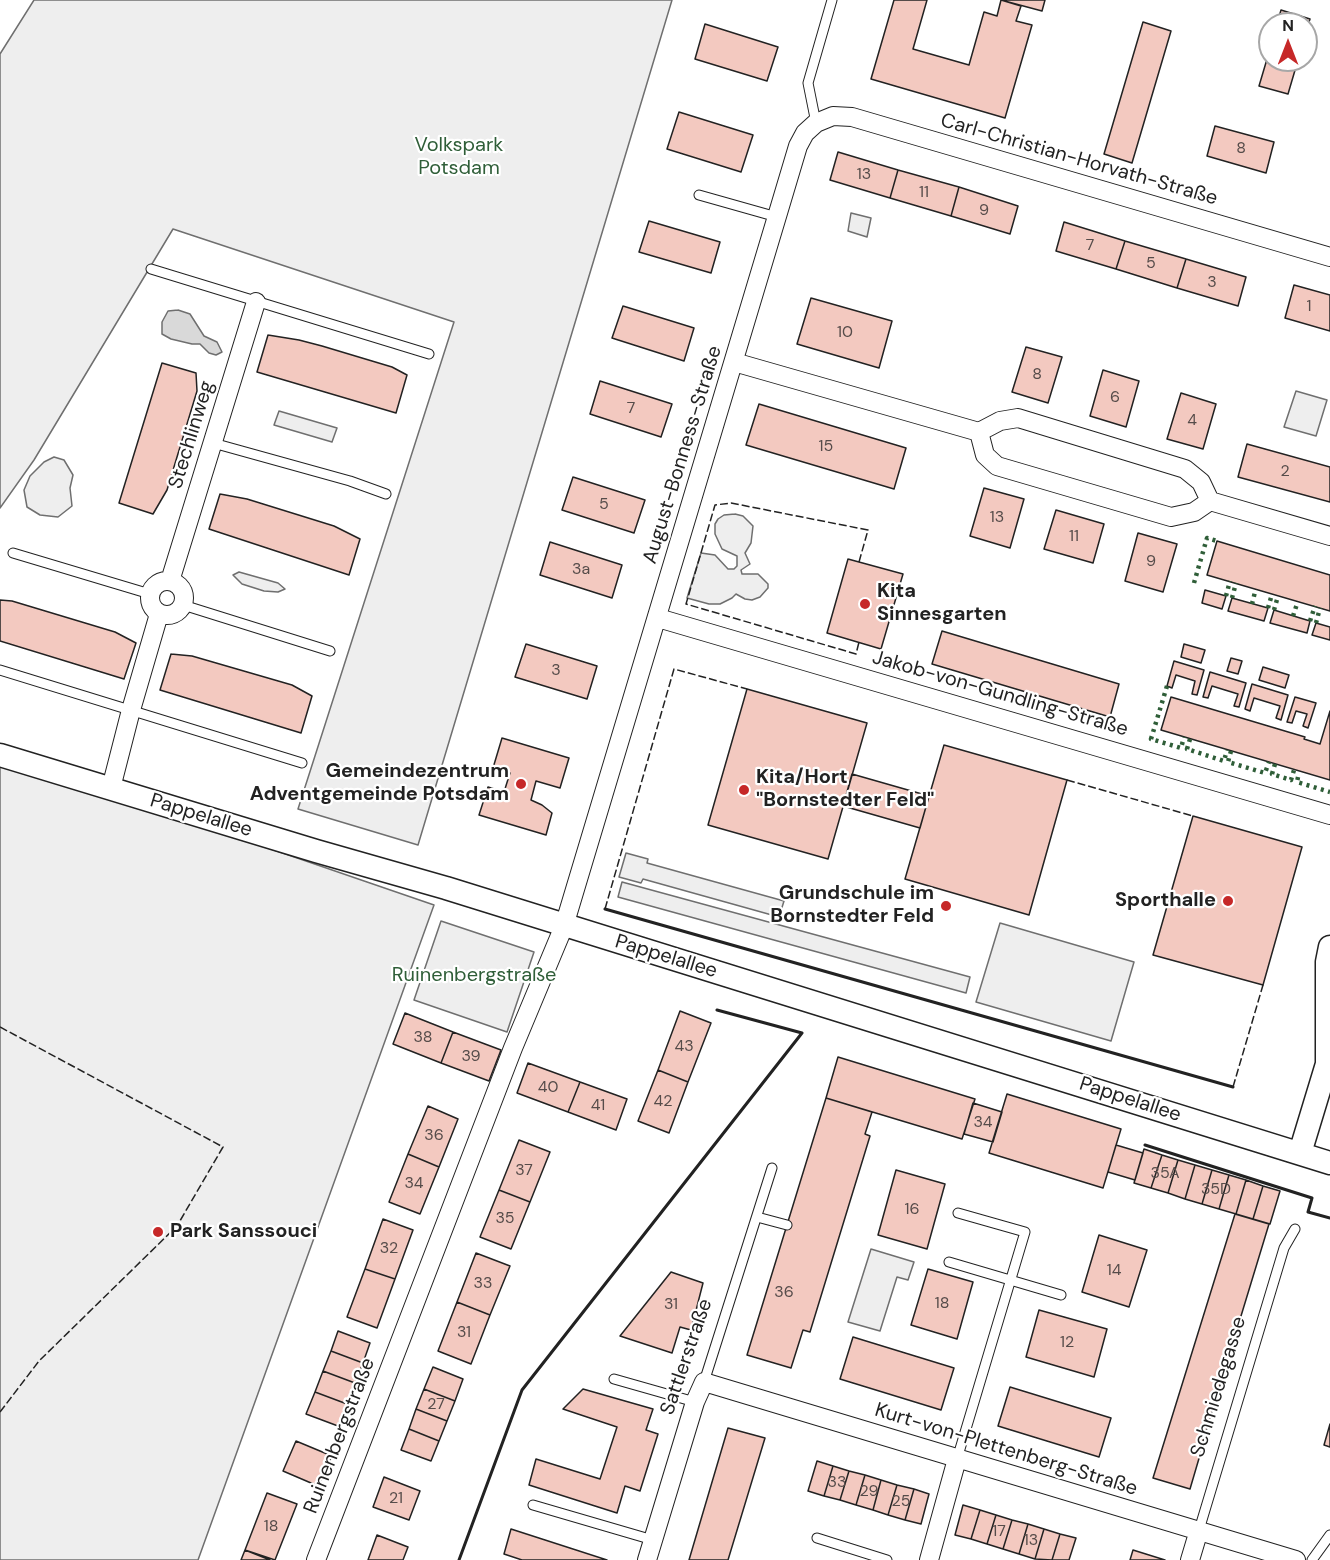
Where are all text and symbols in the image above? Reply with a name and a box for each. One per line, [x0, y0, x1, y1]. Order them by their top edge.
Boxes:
north arrow [1258, 12, 1318, 72]
text: N [1282, 15, 1294, 36]
street label: Carl-Christian-Horvath-Straße [938, 109, 1220, 211]
park label: Volkspark Potsdam [415, 134, 503, 181]
house number: 8 [1236, 139, 1246, 159]
house number: 13 [857, 165, 871, 185]
house number: 11 [919, 183, 929, 203]
house number: 9 [979, 201, 989, 221]
house number: 7 [1086, 236, 1094, 256]
house number: 5 [1146, 254, 1156, 274]
house number: 3 [1207, 273, 1217, 293]
house number: 1 [1307, 297, 1311, 317]
house number: 10 [837, 323, 853, 343]
street label: August-Bonness-Straße [638, 343, 728, 567]
house number: 8 [1032, 365, 1042, 385]
street label: Stechlinweg [164, 378, 220, 492]
house number: 6 [1110, 388, 1120, 408]
house number: 7 [627, 399, 635, 419]
house number: 4 [1187, 411, 1197, 431]
house number: 15 [819, 437, 833, 457]
house number: 2 [1280, 462, 1290, 482]
house number: 5 [599, 495, 609, 515]
house number: 13 [990, 508, 1004, 528]
house number: 11 [1069, 527, 1079, 547]
house number: 9 [1146, 552, 1156, 572]
house number: 3a [572, 560, 590, 580]
place label: Kita Sinnesgarten [877, 580, 1007, 627]
marker: Kita Sinnesgarten [858, 597, 872, 611]
street label: Jakob-von-Gundling-Straße [869, 646, 1131, 742]
house number: 3 [551, 661, 561, 681]
place label: Gemeindezentrum Adventgemeinde Potsdam [250, 760, 509, 807]
place label: Kita/Hort "Bornstedter Feld" [756, 766, 934, 813]
marker: Gemeindezentrum Adventgemeinde Potsdam [514, 777, 528, 791]
marker: Kita/Hort "Bornstedter Feld" [737, 783, 751, 797]
street label: Pappelallee [147, 789, 255, 843]
place label: Grundschule im Bornstedter Feld [770, 882, 934, 929]
place label: Sporthalle [1115, 889, 1216, 913]
marker: Sporthalle [1221, 894, 1235, 908]
marker: Grundschule im Bornstedter Feld [939, 899, 953, 913]
street label: Pappelallee [612, 930, 720, 984]
park label: Ruinenbergstraße [392, 964, 556, 988]
house number: 38 [413, 1028, 433, 1048]
house number: 43 [674, 1037, 694, 1057]
house number: 39 [461, 1047, 481, 1067]
street label: Pappelallee [1076, 1072, 1184, 1128]
house number: 40 [538, 1078, 558, 1098]
house number: 42 [654, 1092, 672, 1112]
house number: 41 [591, 1096, 605, 1116]
house number: 34 [973, 1113, 993, 1133]
house number: 36 [424, 1126, 444, 1146]
house number: 37 [515, 1161, 533, 1181]
house number: 35A [1150, 1164, 1180, 1184]
house number: 34 [404, 1174, 424, 1194]
house number: 35D [1201, 1180, 1231, 1200]
house number: 16 [904, 1200, 920, 1220]
house number: 35 [495, 1209, 515, 1229]
place label: Park Sanssouci [170, 1220, 317, 1244]
marker: Park Sanssouci [151, 1225, 165, 1239]
house number: 32 [380, 1239, 398, 1259]
house number: 14 [1107, 1261, 1121, 1281]
house number: 33 [474, 1274, 492, 1294]
house number: 36 [774, 1283, 794, 1303]
house number: 18 [935, 1294, 949, 1314]
house number: 31 [664, 1295, 678, 1315]
street label: Sattlerstraße [656, 1296, 718, 1418]
street label: Schmiedegasse [1186, 1314, 1252, 1460]
house number: 31 [457, 1323, 471, 1343]
house number: 12 [1060, 1333, 1074, 1353]
street label: Ruinenbergstraße [299, 1355, 381, 1517]
house number: 27 [427, 1395, 445, 1415]
street label: Kurt-von-Plettenberg-Straße [872, 1399, 1140, 1501]
house number: 33 [828, 1473, 846, 1493]
house number: 29 [859, 1482, 879, 1502]
house number: 21 [389, 1489, 403, 1509]
house number: 25 [892, 1492, 910, 1512]
house number: 18 [264, 1517, 278, 1537]
house number: 17 [992, 1522, 1006, 1542]
house number: 13 [1024, 1531, 1038, 1551]

